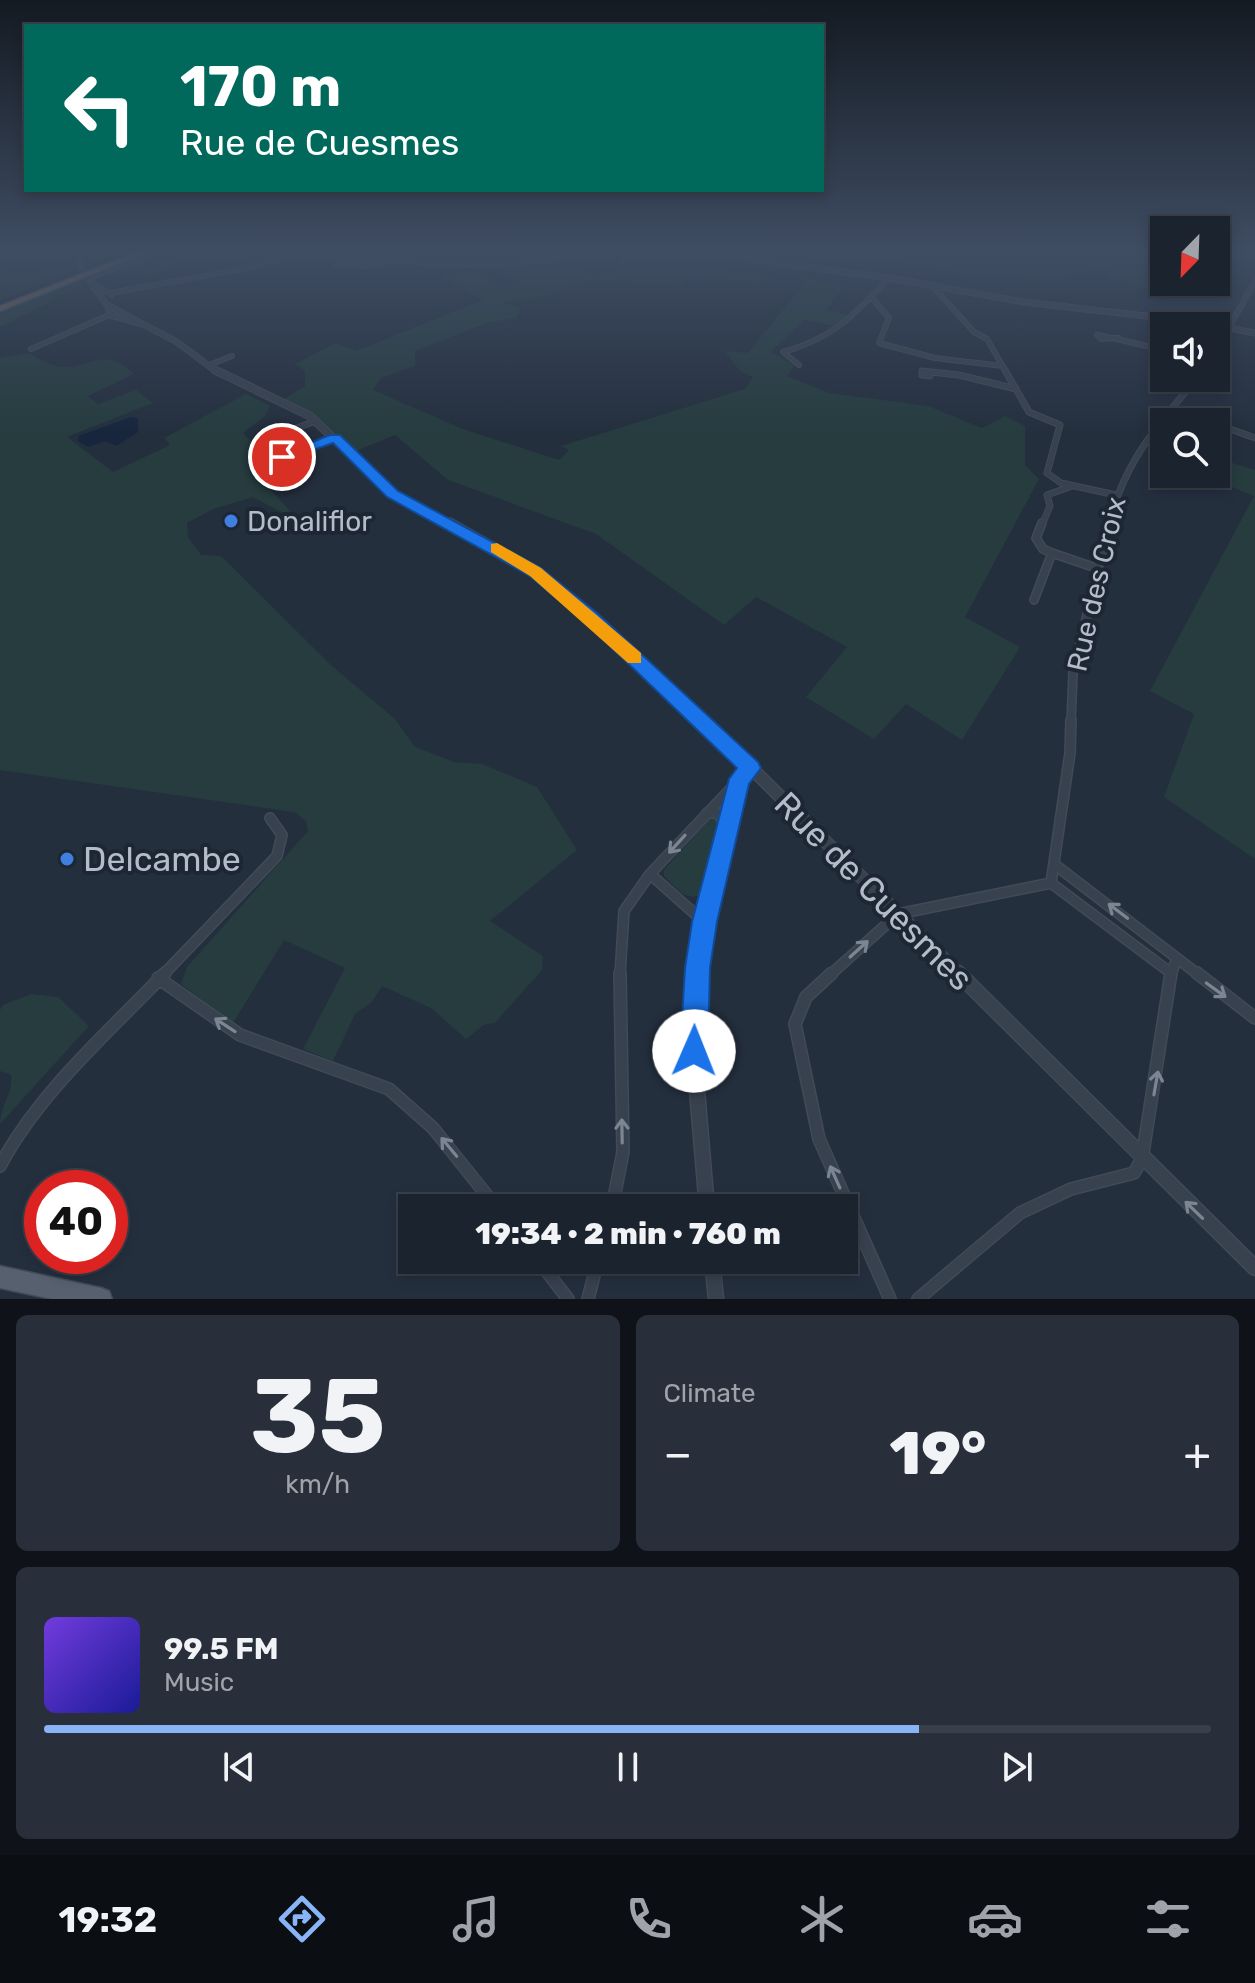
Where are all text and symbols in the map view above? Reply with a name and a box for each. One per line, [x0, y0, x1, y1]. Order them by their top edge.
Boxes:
text: 170 m [180, 54, 341, 120]
icon: left [48, 56, 152, 160]
text: Rue de Cuesmes [180, 121, 459, 164]
north arrow [1150, 216, 1230, 296]
map controls [1150, 216, 1230, 488]
button: sound [1150, 312, 1230, 392]
button: search [1150, 408, 1230, 488]
pin [248, 423, 316, 491]
icon: arrive [260, 435, 304, 479]
street label: Rue des Croix [1060, 494, 1133, 675]
place label: Donaliflor [247, 505, 372, 538]
marker: Donaliflor [222, 512, 240, 530]
street label: Rue de Cuesmes [766, 784, 981, 999]
one-way arrow [669, 833, 687, 853]
place label: Delcambe [83, 839, 241, 880]
marker: Delcambe [58, 850, 76, 868]
one-way arrow [1108, 903, 1129, 920]
one-way arrow [849, 940, 869, 958]
one-way arrow [1204, 981, 1226, 998]
position arrow [652, 1009, 736, 1093]
one-way arrow [214, 1017, 236, 1034]
one-way arrow [1149, 1070, 1164, 1096]
one-way arrow [614, 1118, 630, 1145]
one-way arrow [440, 1137, 458, 1158]
one-way arrow [827, 1165, 842, 1189]
speed limit sign: 40 [24, 1170, 128, 1274]
one-way arrow [1184, 1200, 1204, 1219]
text: 19:34 · 2 min · 760 m [475, 1216, 781, 1252]
text: 35 [250, 1355, 386, 1478]
text: Climate [664, 1378, 756, 1409]
text: 19° [890, 1418, 986, 1489]
text: − [664, 1428, 692, 1480]
text: + [1184, 1428, 1211, 1480]
text: km/h [285, 1469, 350, 1500]
text: 99.5 FM [164, 1631, 279, 1667]
text: Music [164, 1667, 234, 1698]
icon: previous [217, 1745, 261, 1789]
icon: pause [606, 1745, 650, 1789]
icon: next [995, 1745, 1039, 1789]
icon: directions [274, 1891, 330, 1947]
icon: music [448, 1891, 504, 1947]
icon: phone [621, 1891, 677, 1947]
icon: climate [794, 1891, 850, 1947]
icon: car [967, 1891, 1023, 1947]
icon: filters [1140, 1891, 1196, 1947]
text: 19:32 [59, 1898, 157, 1941]

